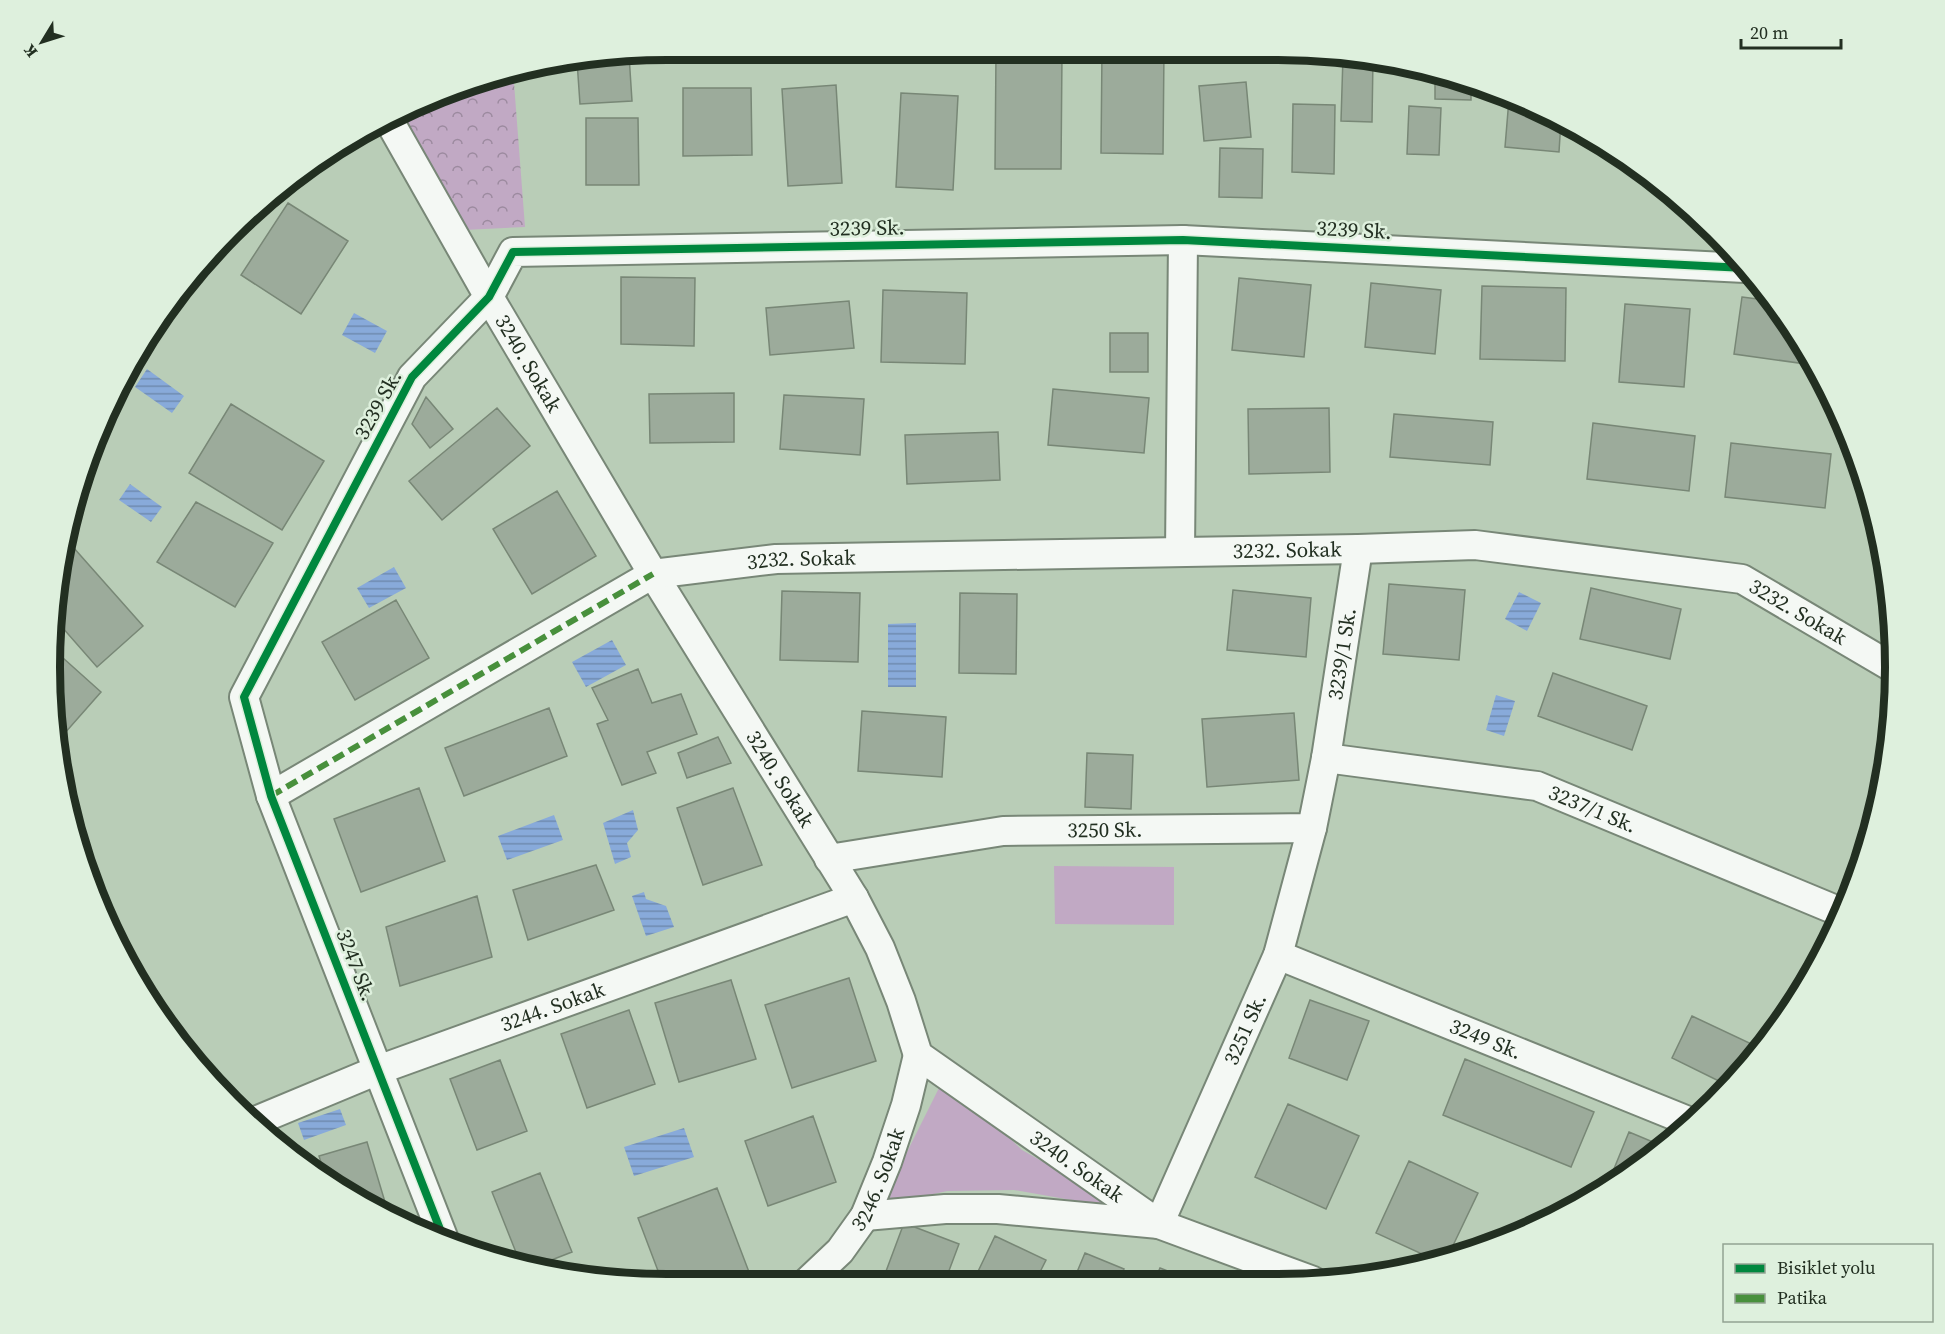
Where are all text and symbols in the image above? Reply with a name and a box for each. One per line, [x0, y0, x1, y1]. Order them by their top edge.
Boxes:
north arrow [12, 12, 72, 72]
scale bar [1741, 12, 1842, 50]
text: 20 m [1750, 20, 1788, 45]
text: K [18, 39, 42, 62]
street label: 3239 Sk. [829, 212, 905, 243]
street label: 3239 Sk. [1316, 213, 1392, 246]
street label: 3240. Sokak [488, 309, 569, 418]
street label: 3239 Sk. [347, 365, 408, 445]
street label: 3232. Sokak [1232, 534, 1342, 565]
street label: 3232. Sokak [745, 543, 857, 576]
street label: 3232. Sokak [1744, 571, 1853, 652]
street label: 3239/1 Sk. [1320, 606, 1363, 702]
street label: 3240. Sokak [740, 725, 822, 833]
street label: 3237/1 Sk. [1544, 777, 1641, 840]
street label: 3250 Sk. [1067, 815, 1143, 844]
street label: 3247 Sk. [329, 925, 383, 1005]
street label: 3244. Sokak [496, 974, 609, 1039]
street label: 3251 Sk. [1216, 989, 1273, 1069]
street label: 3249 Sk. [1445, 1011, 1526, 1066]
street label: 3246. Sokak [844, 1123, 912, 1237]
street label: 3240. Sokak [1024, 1123, 1130, 1209]
legend [1723, 1244, 1933, 1322]
text: Bisiklet yolu [1777, 1255, 1876, 1280]
text: Patika [1777, 1285, 1828, 1310]

